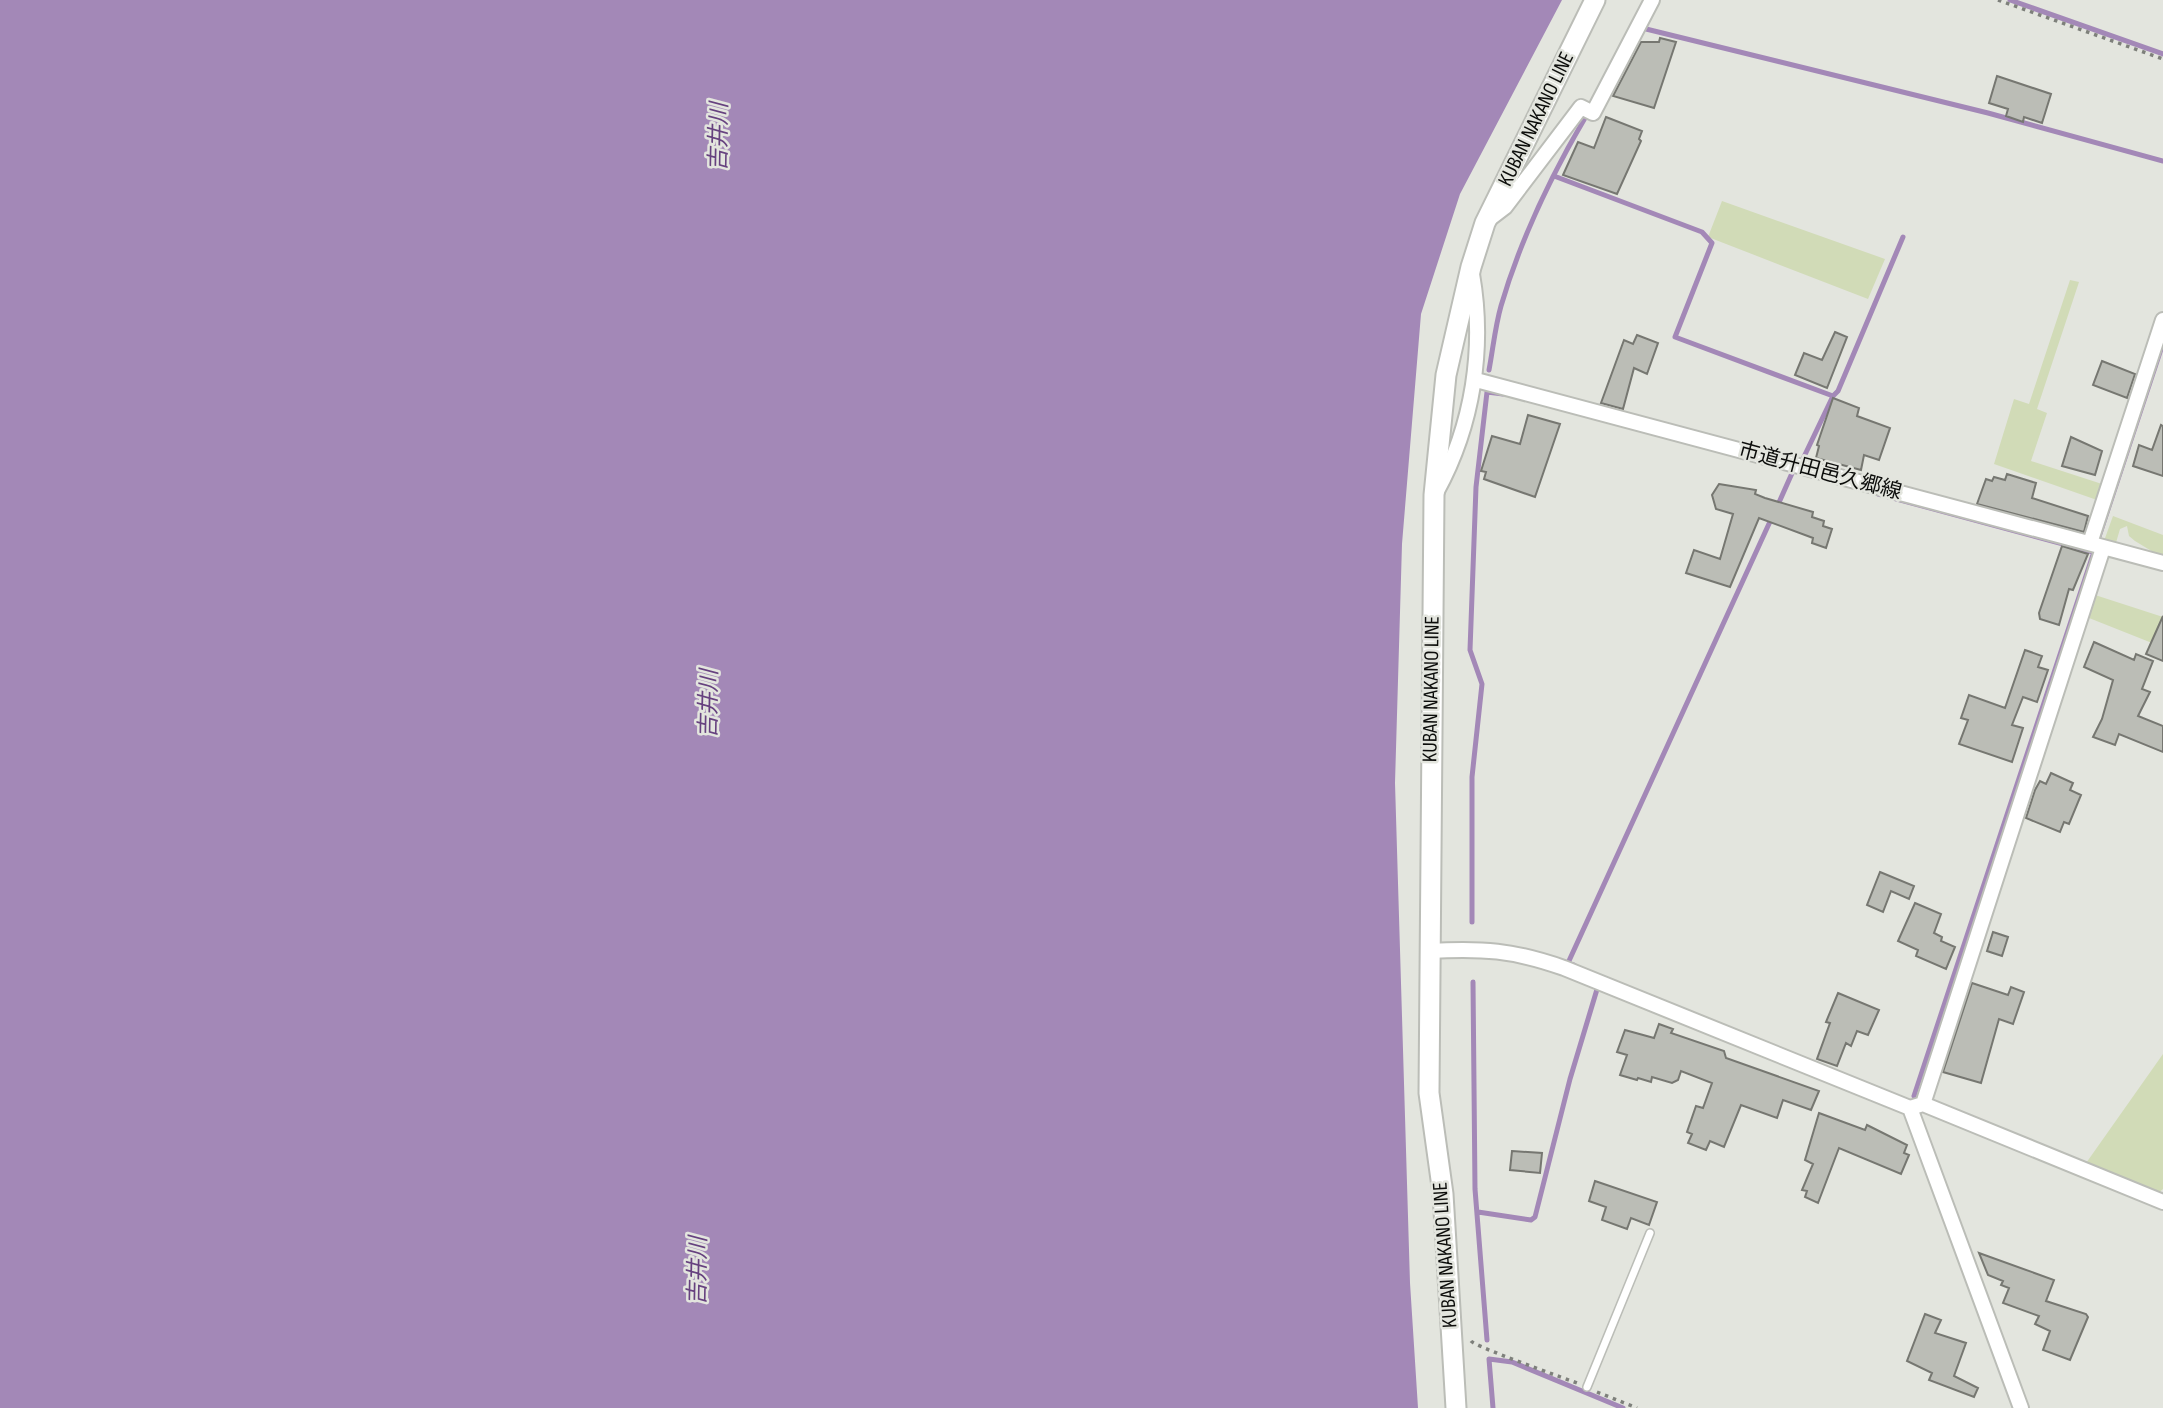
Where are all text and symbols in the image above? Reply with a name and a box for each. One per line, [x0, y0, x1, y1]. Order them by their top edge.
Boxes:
street label: KUBAN NAKANO LINE [1493, 48, 1579, 190]
water label: 吉井川 [704, 99, 734, 172]
street label: 市道升田邑久郷線 [1736, 437, 1904, 505]
street label: KUBAN NAKANO LINE [1417, 616, 1445, 762]
water label: 吉井川 [694, 666, 724, 739]
street label: KUBAN NAKANO LINE [1427, 1181, 1463, 1329]
water label: 吉井川 [683, 1233, 713, 1306]

